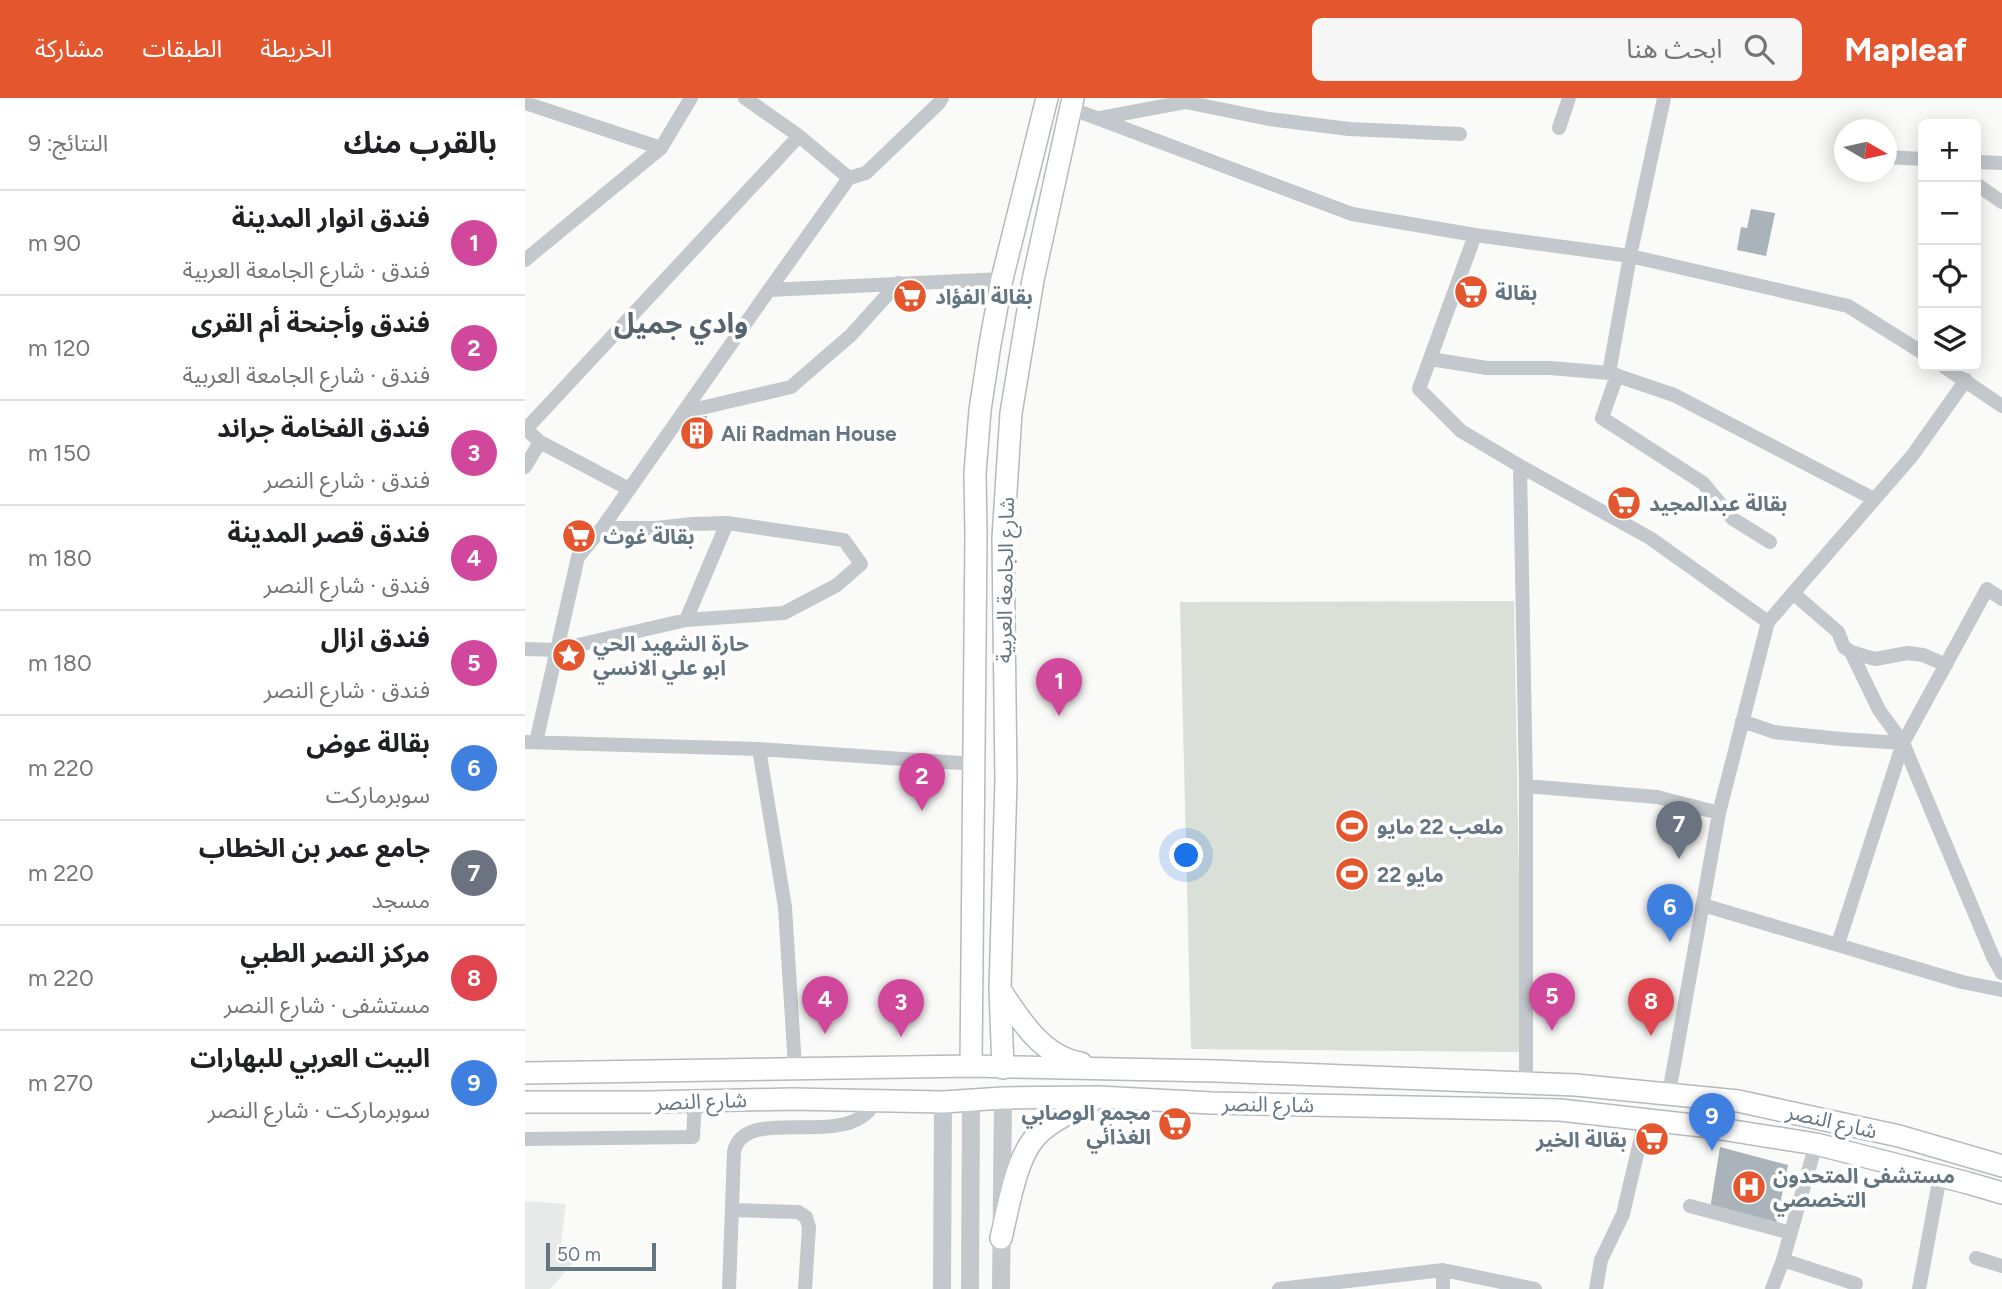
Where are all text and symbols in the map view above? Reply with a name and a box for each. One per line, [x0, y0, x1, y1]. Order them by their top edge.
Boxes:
search box [1312, 18, 1802, 81]
icon: search [1740, 30, 1778, 68]
text: Mapleaf [1844, 30, 1967, 69]
text: ابحث هنا [1626, 33, 1722, 65]
text: مشاركة [35, 34, 104, 63]
text: الطبقات [142, 34, 222, 63]
text: الخريطة [260, 34, 332, 63]
north arrow [1834, 119, 1897, 182]
map controls [1918, 119, 1981, 371]
button: + [1918, 119, 1981, 182]
text: بالقرب منك [344, 124, 497, 161]
text: النتائج: 9 [28, 129, 108, 157]
button: − [1918, 182, 1981, 245]
text: فندق انوار المدينة [232, 202, 430, 234]
text: 90 m [28, 229, 81, 257]
text: 1 [469, 229, 479, 257]
button: locate [1918, 245, 1981, 308]
text: فندق · شارع الجامعة العربية [183, 256, 430, 284]
supermarket icon: بقالة [1452, 273, 1490, 311]
supermarket icon: بقالة الفؤاد [891, 277, 929, 315]
place label: بقالة [1495, 280, 1537, 305]
place label: بقالة الفؤاد [935, 284, 1033, 309]
district label: وادي جميل [614, 306, 748, 345]
text: فندق وأجنحة أم القرى [191, 307, 430, 339]
button: layers [1918, 308, 1981, 371]
text: 120 m [28, 334, 90, 362]
text: 2 [467, 334, 481, 362]
text: فندق · شارع الجامعة العربية [183, 361, 430, 389]
text: فندق الفخامة جراند [217, 412, 430, 444]
building icon: Ali Radman House [678, 414, 716, 452]
place label: Ali Radman House [721, 421, 897, 446]
text: 150 m [28, 439, 91, 467]
text: 3 [468, 439, 480, 467]
text: فندق · شارع النصر [264, 466, 430, 494]
supermarket icon: بقالة عبدالمجيد [1605, 484, 1643, 522]
place label: بقالة عبدالمجيد [1649, 491, 1788, 516]
street label: شارع الجامعة العربية [991, 497, 1022, 663]
text: فندق قصر المدينة [227, 517, 430, 549]
supermarket icon: بقالة غوث [560, 517, 598, 555]
place label: بقالة غوث [603, 524, 695, 549]
text: 180 m [28, 544, 92, 572]
text: 4 [467, 544, 481, 572]
text: فندق · شارع النصر [264, 571, 430, 599]
text: فندق ازال [321, 622, 430, 654]
place label: حارة الشهيد الحي ابو علي الانسي [593, 631, 749, 684]
place icon: حارة الشهيد الحي ابو علي الانسي [550, 636, 588, 674]
text: 180 m [28, 649, 92, 677]
text: 5 [467, 649, 481, 677]
pin: 1 [1036, 658, 1082, 716]
text: فندق · شارع النصر [264, 676, 430, 704]
text: بقالة عوض [306, 727, 430, 759]
pin: 2 [899, 753, 945, 811]
text: 220 m [28, 754, 94, 782]
text: 6 [467, 754, 481, 782]
text: سوبرماركت [326, 781, 430, 809]
pin: 7 [1656, 801, 1702, 859]
sports icon: ملعب 22 مايو [1333, 807, 1371, 845]
place label: ملعب 22 مايو [1377, 814, 1504, 839]
text: جامع عمر بن الخطاب [199, 832, 430, 864]
your location [1169, 838, 1203, 872]
sports icon: 22 مايو [1333, 855, 1371, 893]
text: 220 m [28, 859, 94, 887]
text: 7 [468, 859, 480, 887]
place label: 22 مايو [1377, 862, 1444, 887]
pin: 6 [1647, 884, 1693, 942]
text: مسجد [371, 886, 430, 914]
text: مركز النصر الطبي [240, 937, 430, 969]
text: 220 m [28, 964, 94, 992]
text: 8 [467, 964, 481, 992]
pin: 5 [1529, 973, 1575, 1031]
pin: 4 [802, 976, 848, 1034]
pin: 8 [1628, 978, 1674, 1036]
pin: 3 [878, 979, 924, 1037]
text: مستشفى · شارع النصر [224, 991, 430, 1019]
text: البيت العربي للبهارات [190, 1042, 430, 1074]
text: 270 m [28, 1069, 93, 1097]
text: 9 [467, 1069, 481, 1097]
street label: شارع النصر [654, 1087, 748, 1118]
street label: شارع النصر [1221, 1091, 1314, 1120]
pin: 9 [1689, 1093, 1735, 1151]
text: سوبرماركت · شارع النصر [208, 1096, 430, 1124]
street label: شارع النصر [1783, 1098, 1880, 1146]
place label: مجمع الوصابي الغذائي [1021, 1100, 1151, 1153]
supermarket icon: مجمع الوصابي الغذائي [1156, 1105, 1194, 1143]
supermarket icon: بقالة الخير [1633, 1120, 1671, 1158]
place label: بقالة الخير [1535, 1127, 1627, 1152]
place label: مستشفى المتحدون التخصصي [1773, 1163, 1955, 1216]
hospital icon: مستشفى المتحدون التخصصي [1730, 1168, 1768, 1206]
scale bar [546, 1240, 656, 1272]
text: 50 m [557, 1243, 601, 1266]

